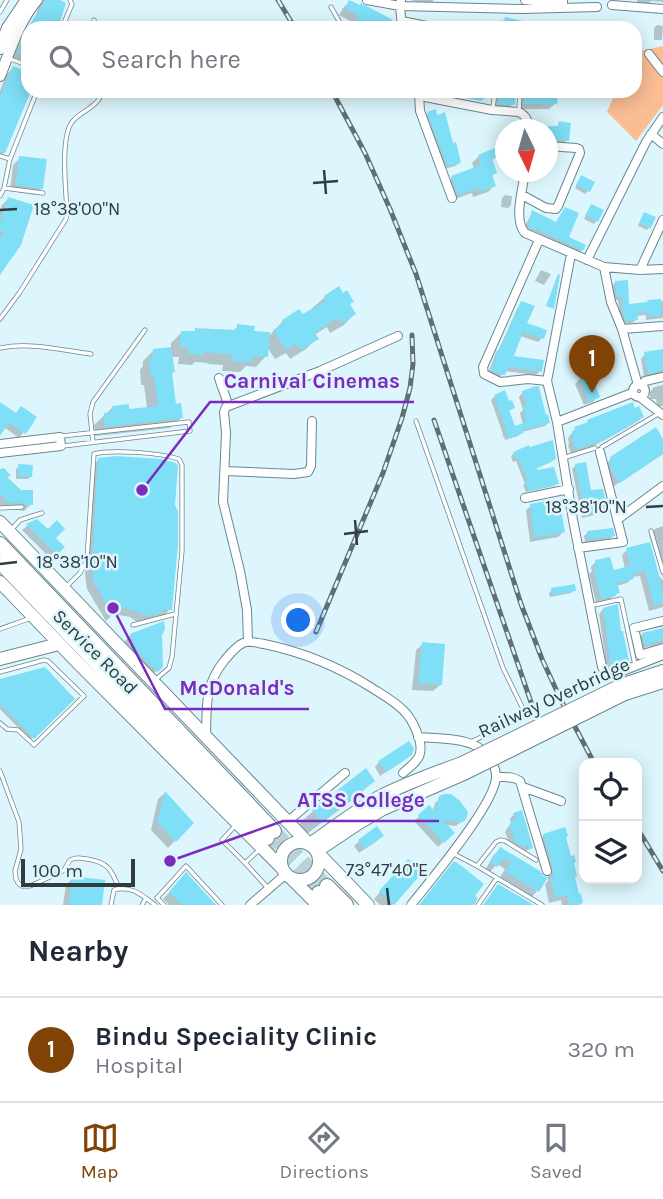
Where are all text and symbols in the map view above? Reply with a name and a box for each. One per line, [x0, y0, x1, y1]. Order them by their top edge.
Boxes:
search box [21, 21, 642, 98]
icon: search [45, 41, 83, 79]
text: Search here [101, 44, 241, 75]
north arrow [495, 119, 558, 182]
text: 18°38'00"N [34, 198, 120, 220]
pin: 1 [569, 335, 615, 393]
callout: Carnival Cinemas [210, 360, 414, 402]
text: Carnival Cinemas [224, 369, 400, 393]
text: 18°38'10"N [545, 496, 627, 518]
text: 18°38'10"N [36, 551, 118, 573]
your location [281, 603, 315, 637]
street label: Service Road [48, 605, 142, 699]
street label: Railway Overbridge [475, 653, 633, 743]
callout: McDonald's [165, 667, 309, 709]
text: McDonald's [179, 676, 295, 700]
map controls [579, 758, 642, 884]
button: locate [579, 758, 642, 821]
callout: ATSS College [283, 779, 439, 821]
text: ATSS College [297, 788, 425, 812]
button: layers [579, 821, 642, 884]
scale bar [21, 856, 135, 888]
text: 73°47'40"E [346, 859, 428, 881]
text: 100 m [32, 860, 83, 882]
text: Nearby [28, 933, 128, 969]
text: Bindu Speciality Clinic [95, 1021, 377, 1052]
text: 1 [47, 1036, 55, 1063]
text: 320 m [567, 1036, 635, 1063]
text: Hospital [95, 1052, 183, 1079]
tab: Map [81, 1119, 119, 1183]
tab: Directions [280, 1119, 369, 1183]
tab: Saved [530, 1119, 582, 1183]

